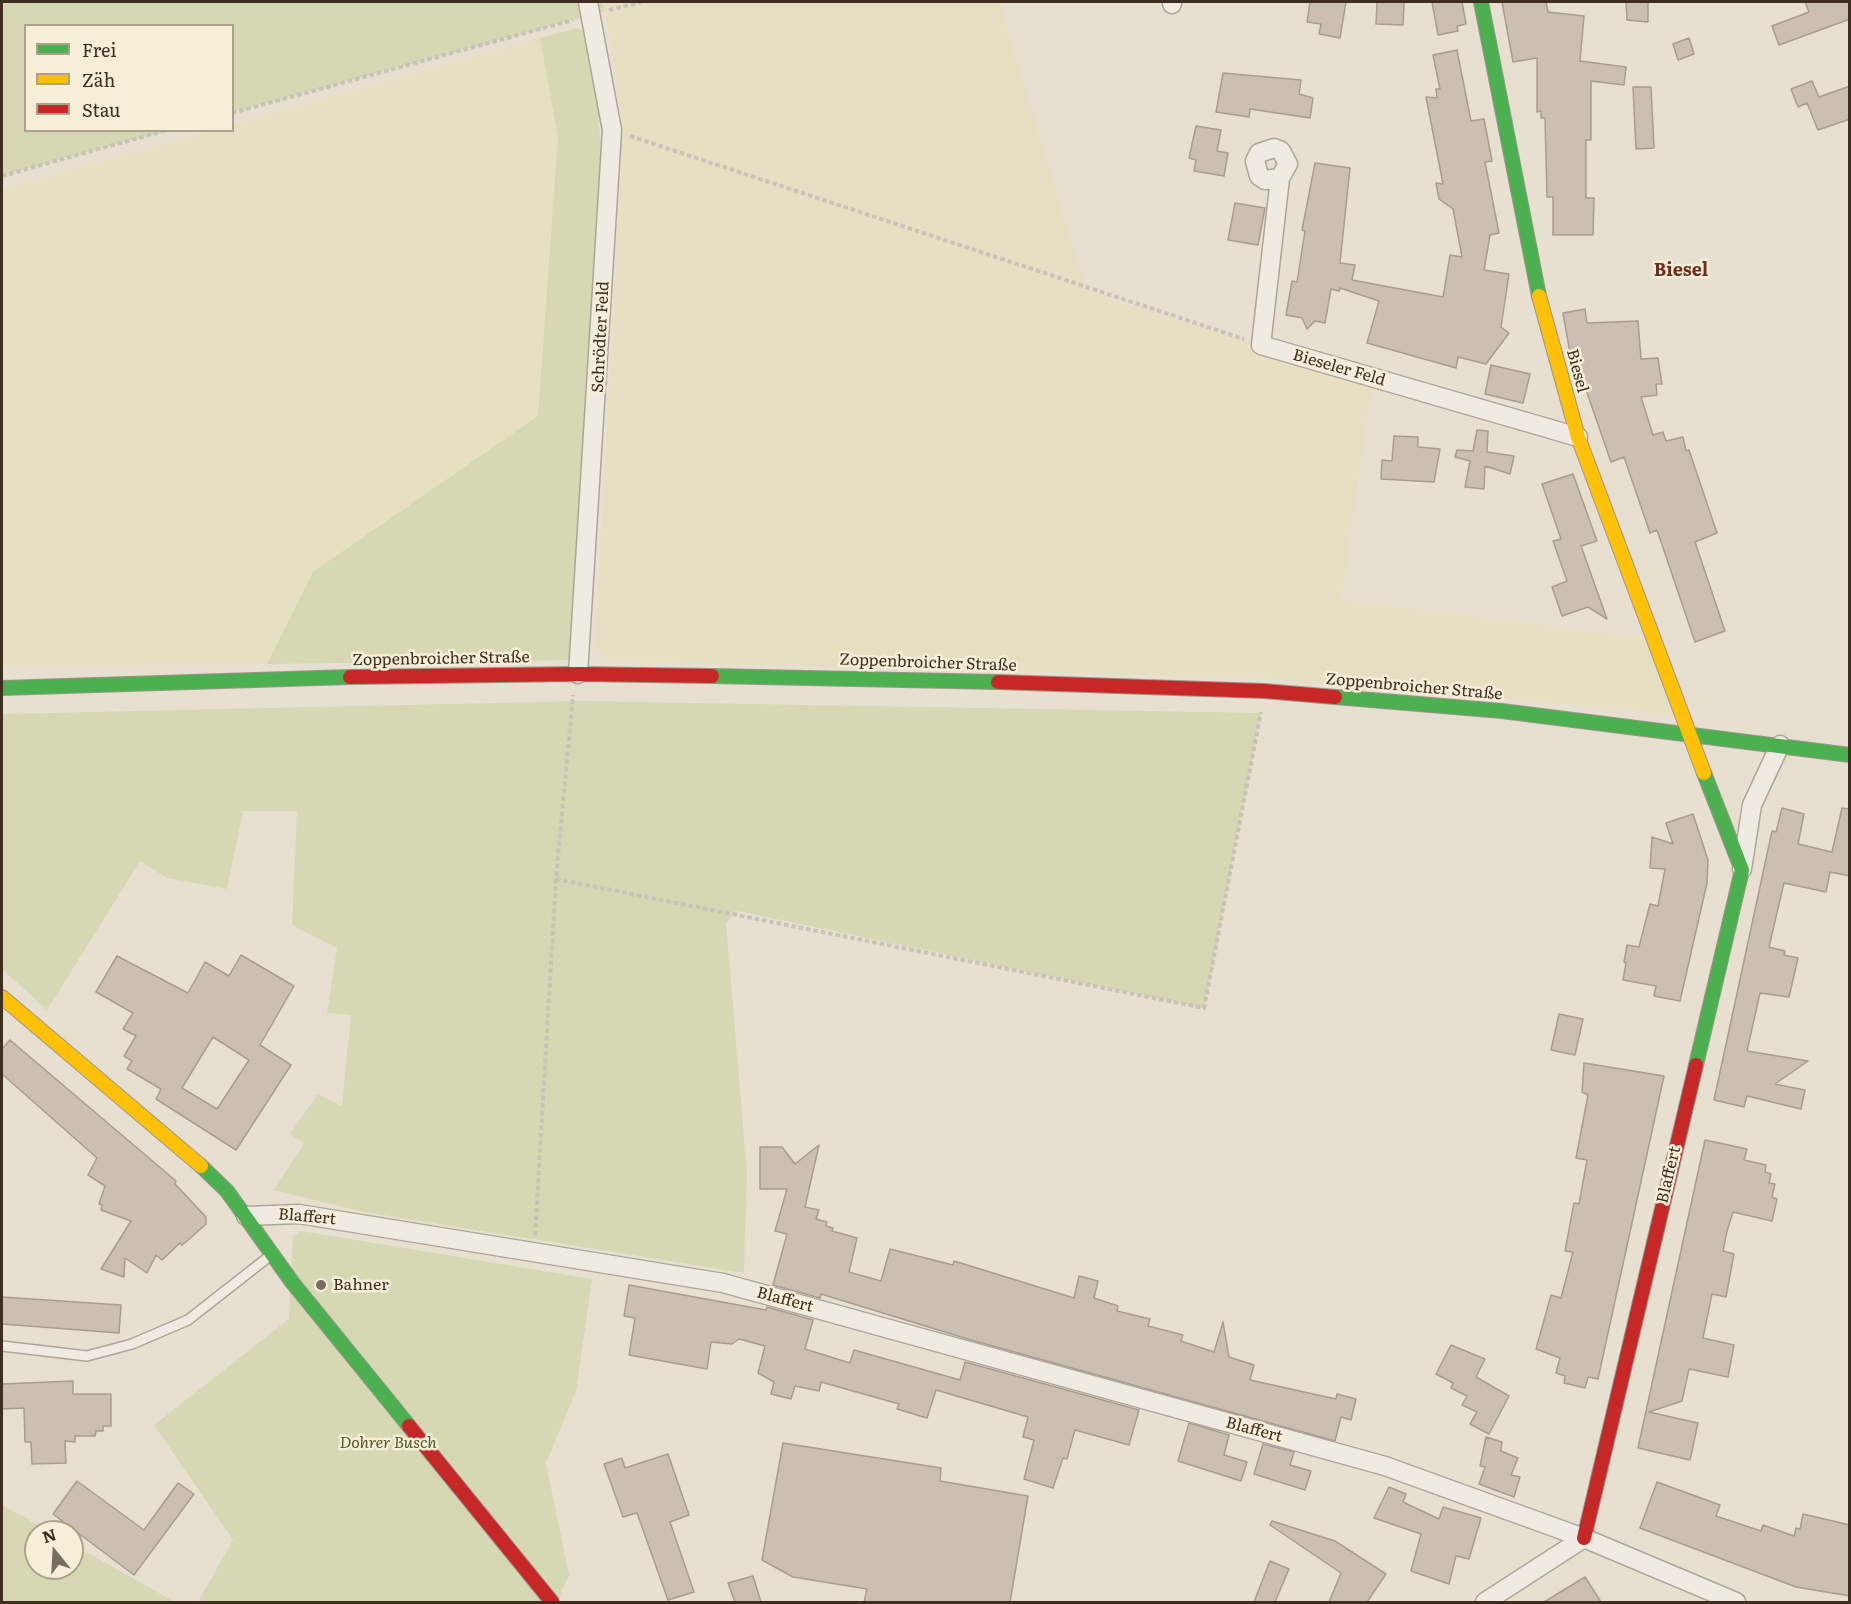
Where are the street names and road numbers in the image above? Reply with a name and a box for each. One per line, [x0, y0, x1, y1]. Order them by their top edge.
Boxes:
street label: Schrödter Feld [588, 281, 614, 393]
street label: Bieseler Feld [1290, 346, 1388, 390]
street label: Biesel [1562, 347, 1592, 395]
street label: Zoppenbroicher Straße [352, 648, 530, 670]
street label: Zoppenbroicher Straße [839, 650, 1017, 676]
street label: Zoppenbroicher Straße [1325, 670, 1503, 704]
street label: Blaffert [1653, 1145, 1685, 1205]
street label: Blaffert [277, 1205, 337, 1229]
street label: Blaffert [754, 1283, 816, 1317]
street label: Blaffert [1223, 1413, 1285, 1447]

